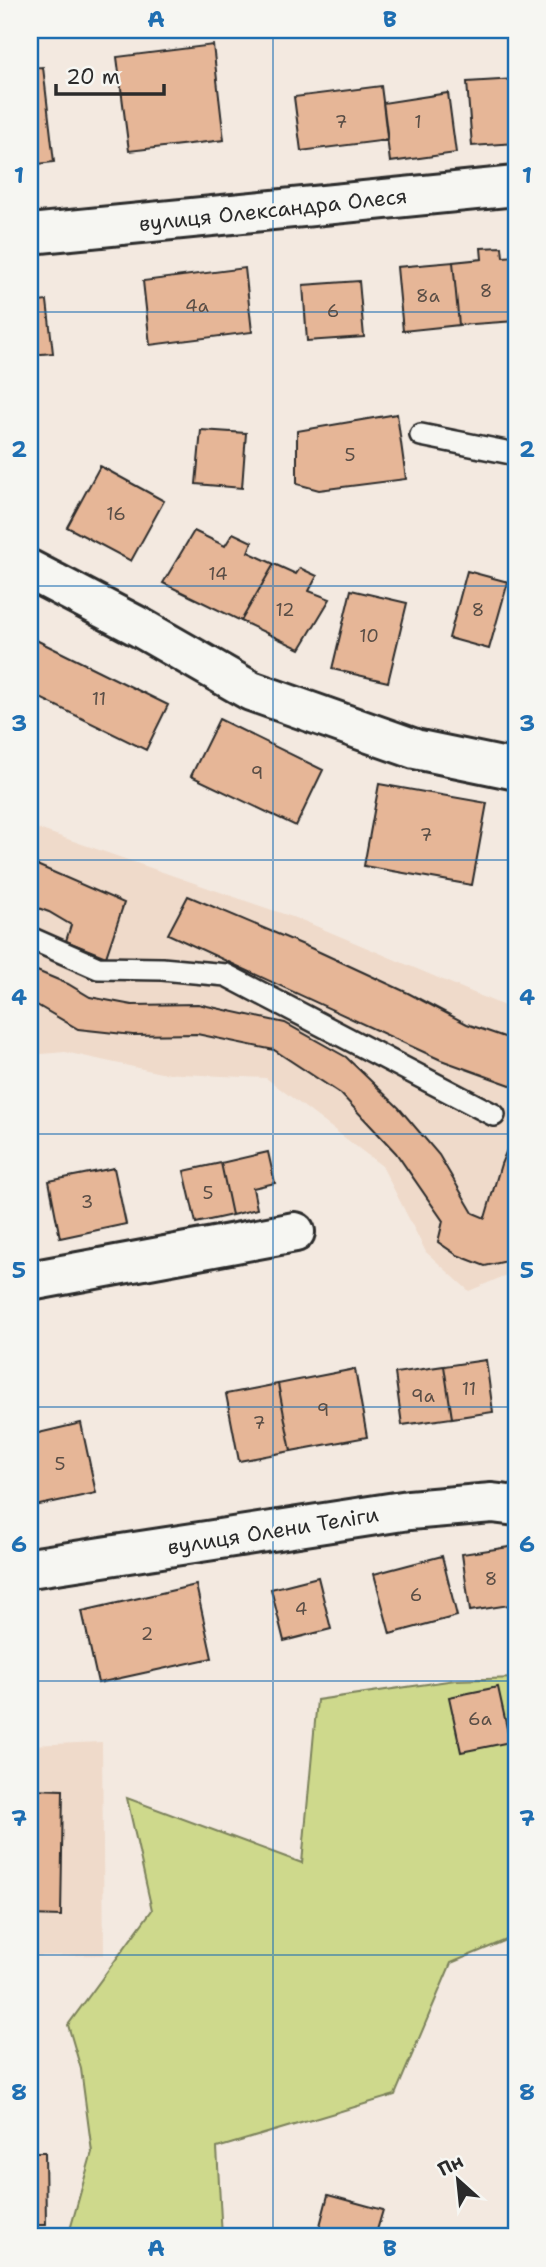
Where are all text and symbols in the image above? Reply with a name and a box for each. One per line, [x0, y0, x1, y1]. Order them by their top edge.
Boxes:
text: A [147, 4, 165, 34]
text: B [383, 4, 397, 34]
scale bar [56, 52, 164, 96]
text: 20 m [66, 63, 120, 91]
house number: 7 [335, 110, 347, 134]
house number: 1 [414, 110, 422, 134]
text: 1 [14, 160, 24, 190]
text: 1 [522, 160, 532, 190]
street label: вулиця Олександра Олеся [137, 182, 409, 238]
house number: 8 [480, 279, 492, 303]
house number: 8а [416, 284, 440, 308]
house number: 4а [185, 294, 209, 318]
house number: 6 [327, 299, 339, 323]
text: 2 [11, 434, 27, 464]
text: 2 [519, 434, 535, 464]
house number: 5 [344, 443, 356, 467]
house number: 16 [106, 502, 126, 526]
house number: 14 [208, 562, 228, 586]
house number: 12 [275, 598, 295, 622]
house number: 8 [472, 598, 484, 622]
house number: 10 [359, 624, 379, 648]
house number: 11 [92, 687, 106, 711]
text: 3 [11, 708, 27, 738]
text: 3 [519, 708, 535, 738]
house number: 9 [251, 761, 263, 785]
house number: 7 [420, 823, 432, 847]
text: 4 [11, 982, 27, 1012]
text: 4 [519, 982, 535, 1012]
house number: 5 [202, 1181, 214, 1205]
house number: 3 [81, 1190, 93, 1214]
text: 5 [12, 1255, 26, 1285]
text: 5 [520, 1255, 534, 1285]
house number: 11 [462, 1377, 476, 1401]
house number: 9а [411, 1384, 435, 1408]
house number: 9 [317, 1398, 329, 1422]
house number: 7 [253, 1411, 265, 1435]
house number: 5 [54, 1452, 66, 1476]
street label: вулиця Олени Теліги [165, 1500, 381, 1562]
text: 6 [11, 1529, 27, 1559]
text: 6 [519, 1529, 535, 1559]
house number: 8 [485, 1567, 497, 1591]
house number: 6 [410, 1583, 422, 1607]
house number: 4 [295, 1597, 307, 1621]
house number: 2 [141, 1622, 153, 1646]
house number: 6а [468, 1707, 492, 1731]
text: 7 [11, 1803, 27, 1833]
text: 7 [519, 1803, 535, 1833]
text: 8 [11, 2077, 27, 2107]
text: 8 [519, 2077, 535, 2107]
north arrow [424, 2144, 494, 2214]
text: Пн [434, 2148, 467, 2182]
text: A [147, 2233, 165, 2263]
text: B [383, 2233, 397, 2263]

